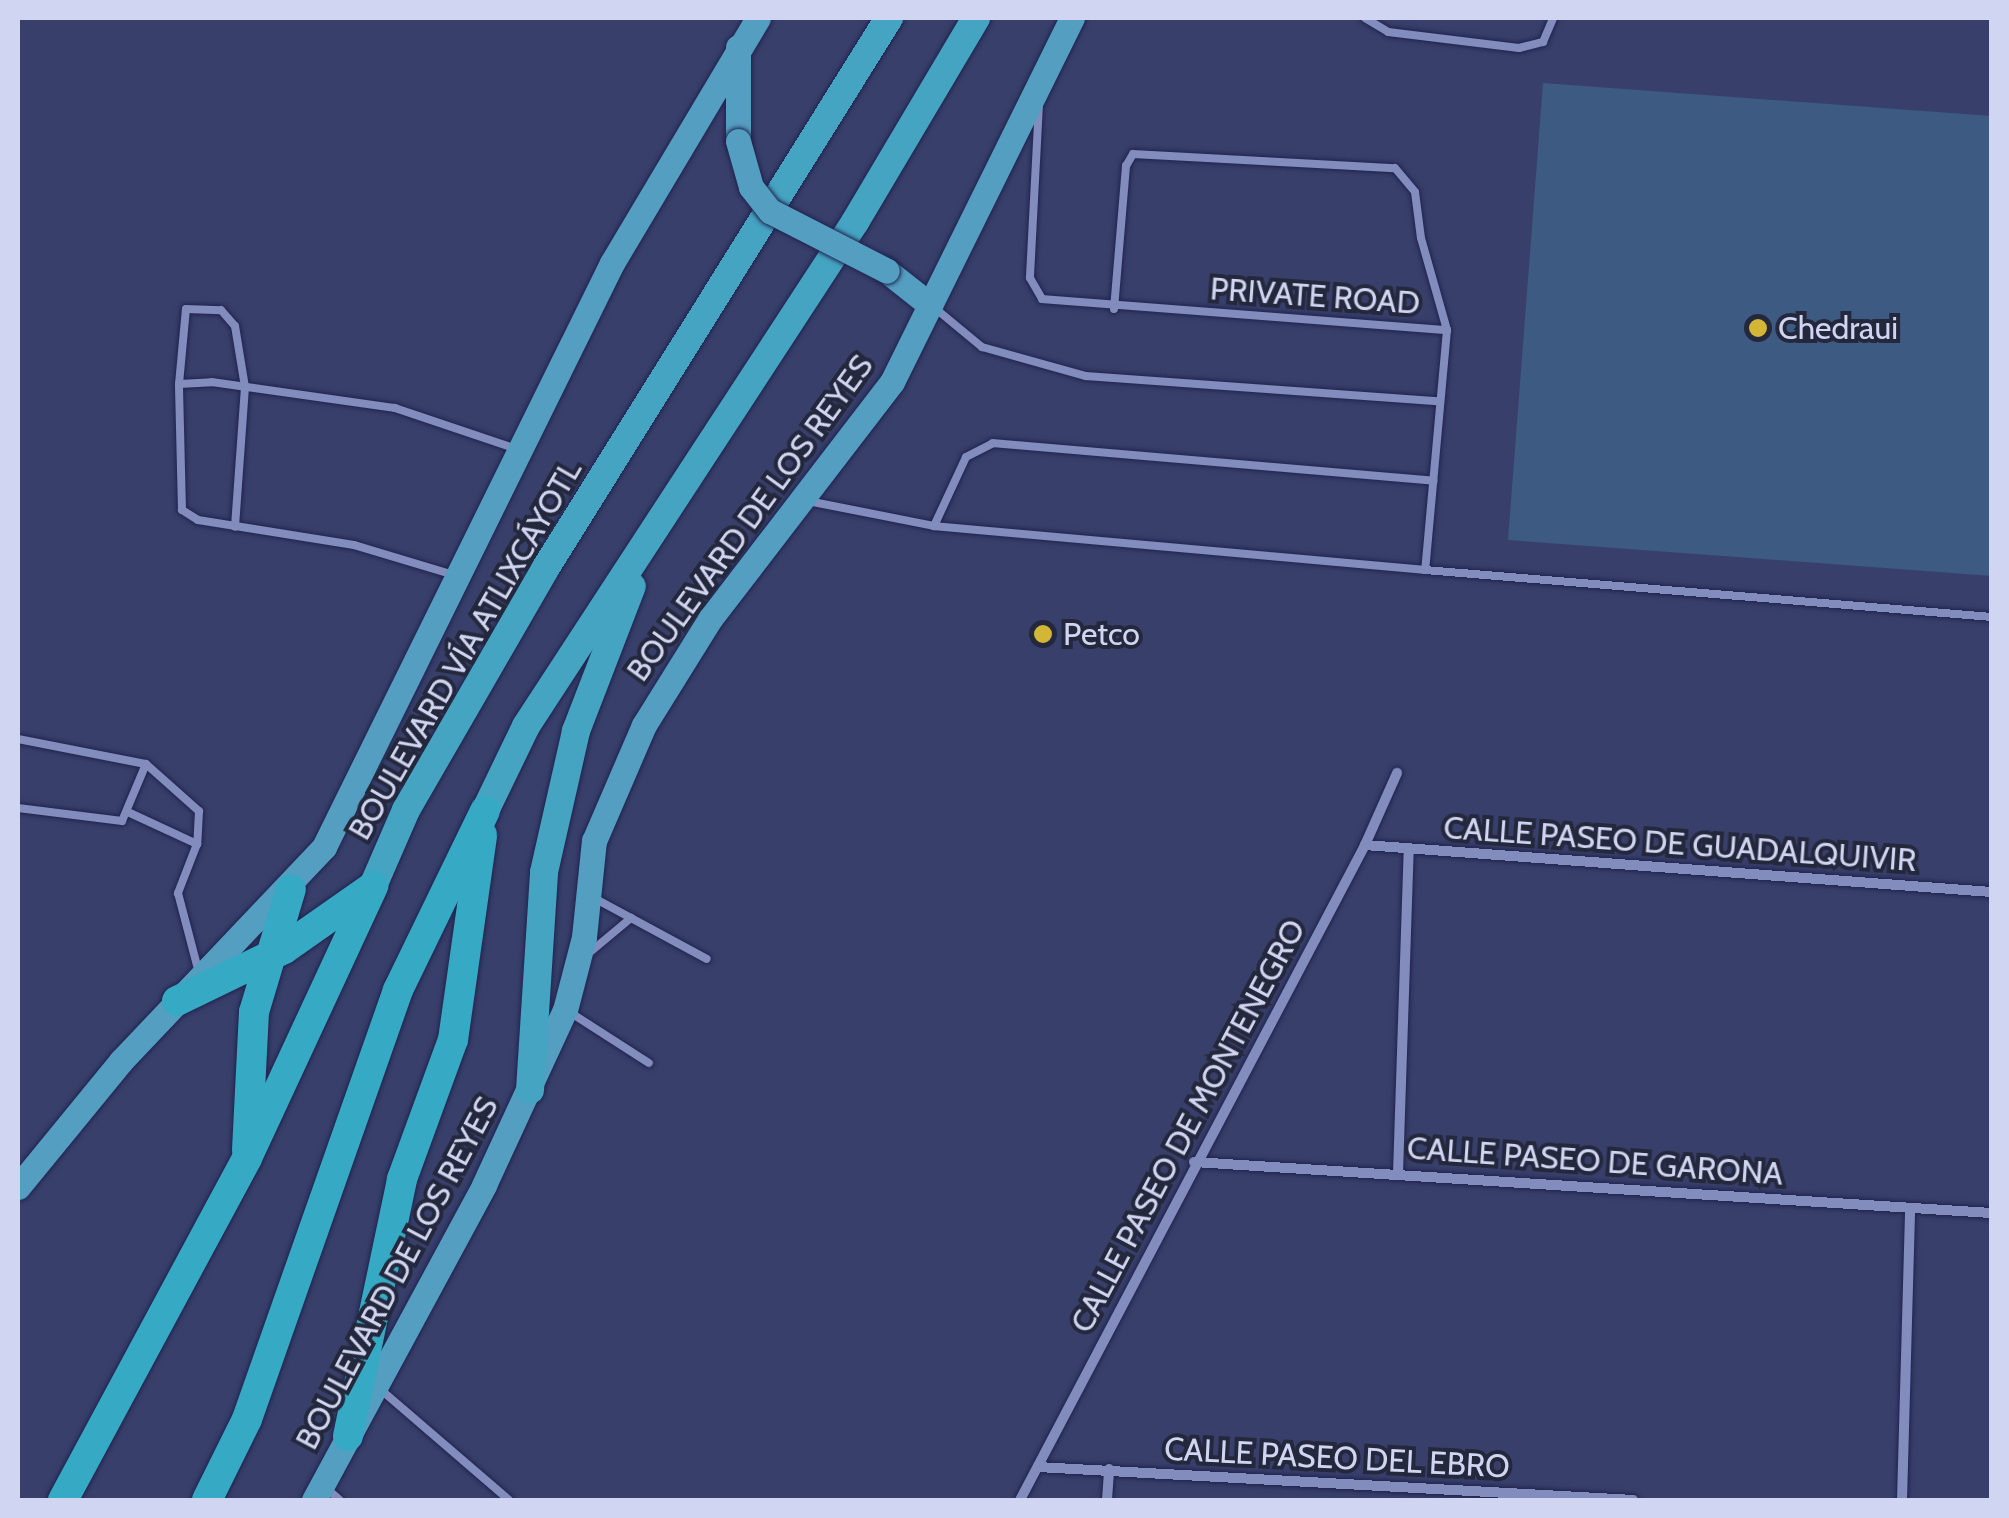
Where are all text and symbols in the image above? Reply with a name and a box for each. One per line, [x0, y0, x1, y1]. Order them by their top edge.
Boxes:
street label: PRIVATE ROAD [1209, 270, 1421, 322]
place label: Chedraui [1778, 309, 1898, 347]
marker: Chedraui [1747, 317, 1769, 339]
street label: BOULEVARD DE LOS REYES [619, 347, 881, 689]
street label: BOULEVARD VÍA ATLIXCÁYOTL [340, 453, 590, 847]
place label: Petco [1063, 615, 1140, 653]
marker: Petco [1032, 623, 1054, 645]
street label: CALLE PASEO DE GUADALQUIVIR [1442, 808, 1918, 880]
street label: CALLE PASEO DE MONTENEGRO [1063, 913, 1313, 1339]
street label: BOULEVARD DE LOS REYES [288, 1090, 506, 1456]
street label: CALLE PASEO DE GARONA [1406, 1129, 1784, 1193]
street label: CALLE PASEO DEL EBRO [1163, 1430, 1511, 1486]

